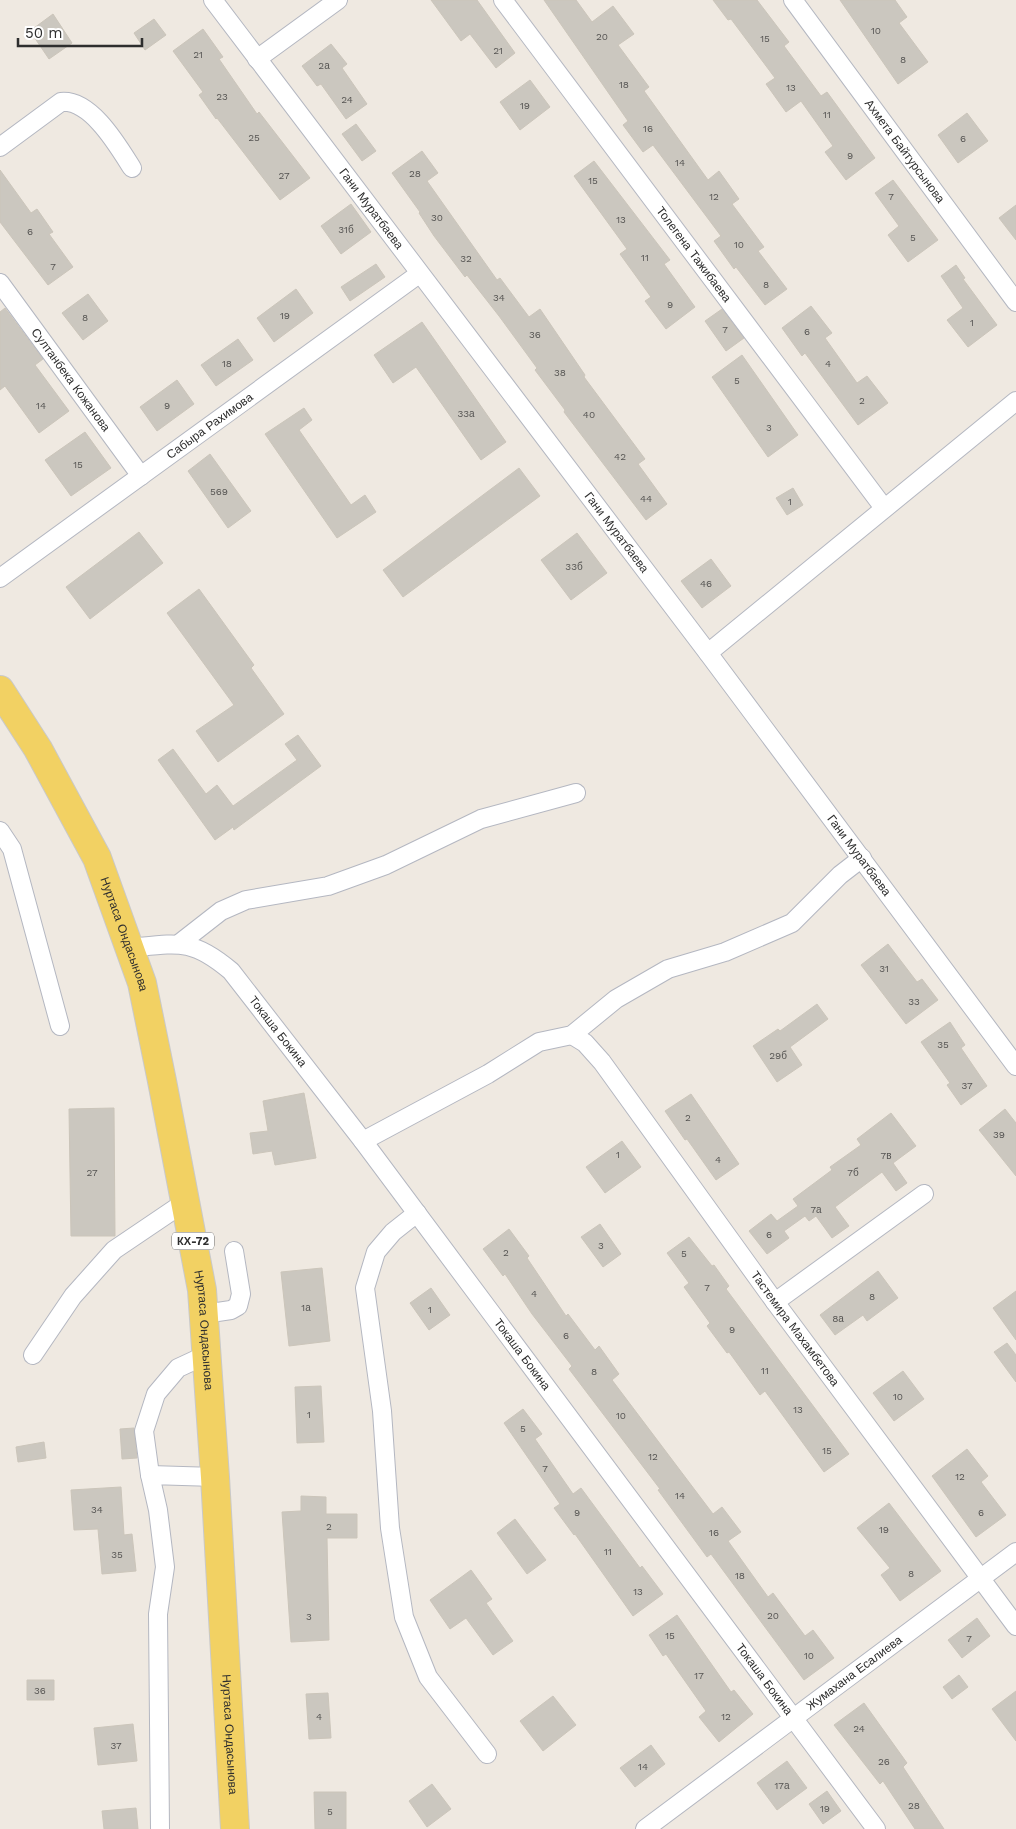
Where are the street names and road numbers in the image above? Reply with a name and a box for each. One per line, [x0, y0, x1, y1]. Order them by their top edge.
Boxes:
street label: Ахмета Байтурсынова [862, 97, 948, 206]
street label: Гани Муратбаева [336, 166, 406, 252]
street label: Толегена Тажибаева [653, 204, 734, 305]
street label: Султанбека Кожанова [28, 326, 113, 435]
street label: Сабыра Рахимова [164, 390, 256, 462]
street label: Гани Муратбаева [582, 489, 652, 576]
street label: Гани Муратбаева [824, 812, 894, 899]
street label: Нуртаса Ондасынова [97, 875, 151, 993]
street label: Токаша Бокина [246, 993, 310, 1070]
road number: КХ-72 [172, 1232, 214, 1250]
street label: Тастемира Махамбетова [748, 1268, 842, 1389]
street label: Нуртаса Ондасынова [191, 1269, 216, 1391]
street label: Токаша Бокина [491, 1316, 554, 1393]
street label: Жумахана Есалиева [804, 1632, 905, 1713]
street label: Токаша Бокина [733, 1641, 796, 1718]
street label: Нуртаса Ондасынова [219, 1674, 240, 1795]

